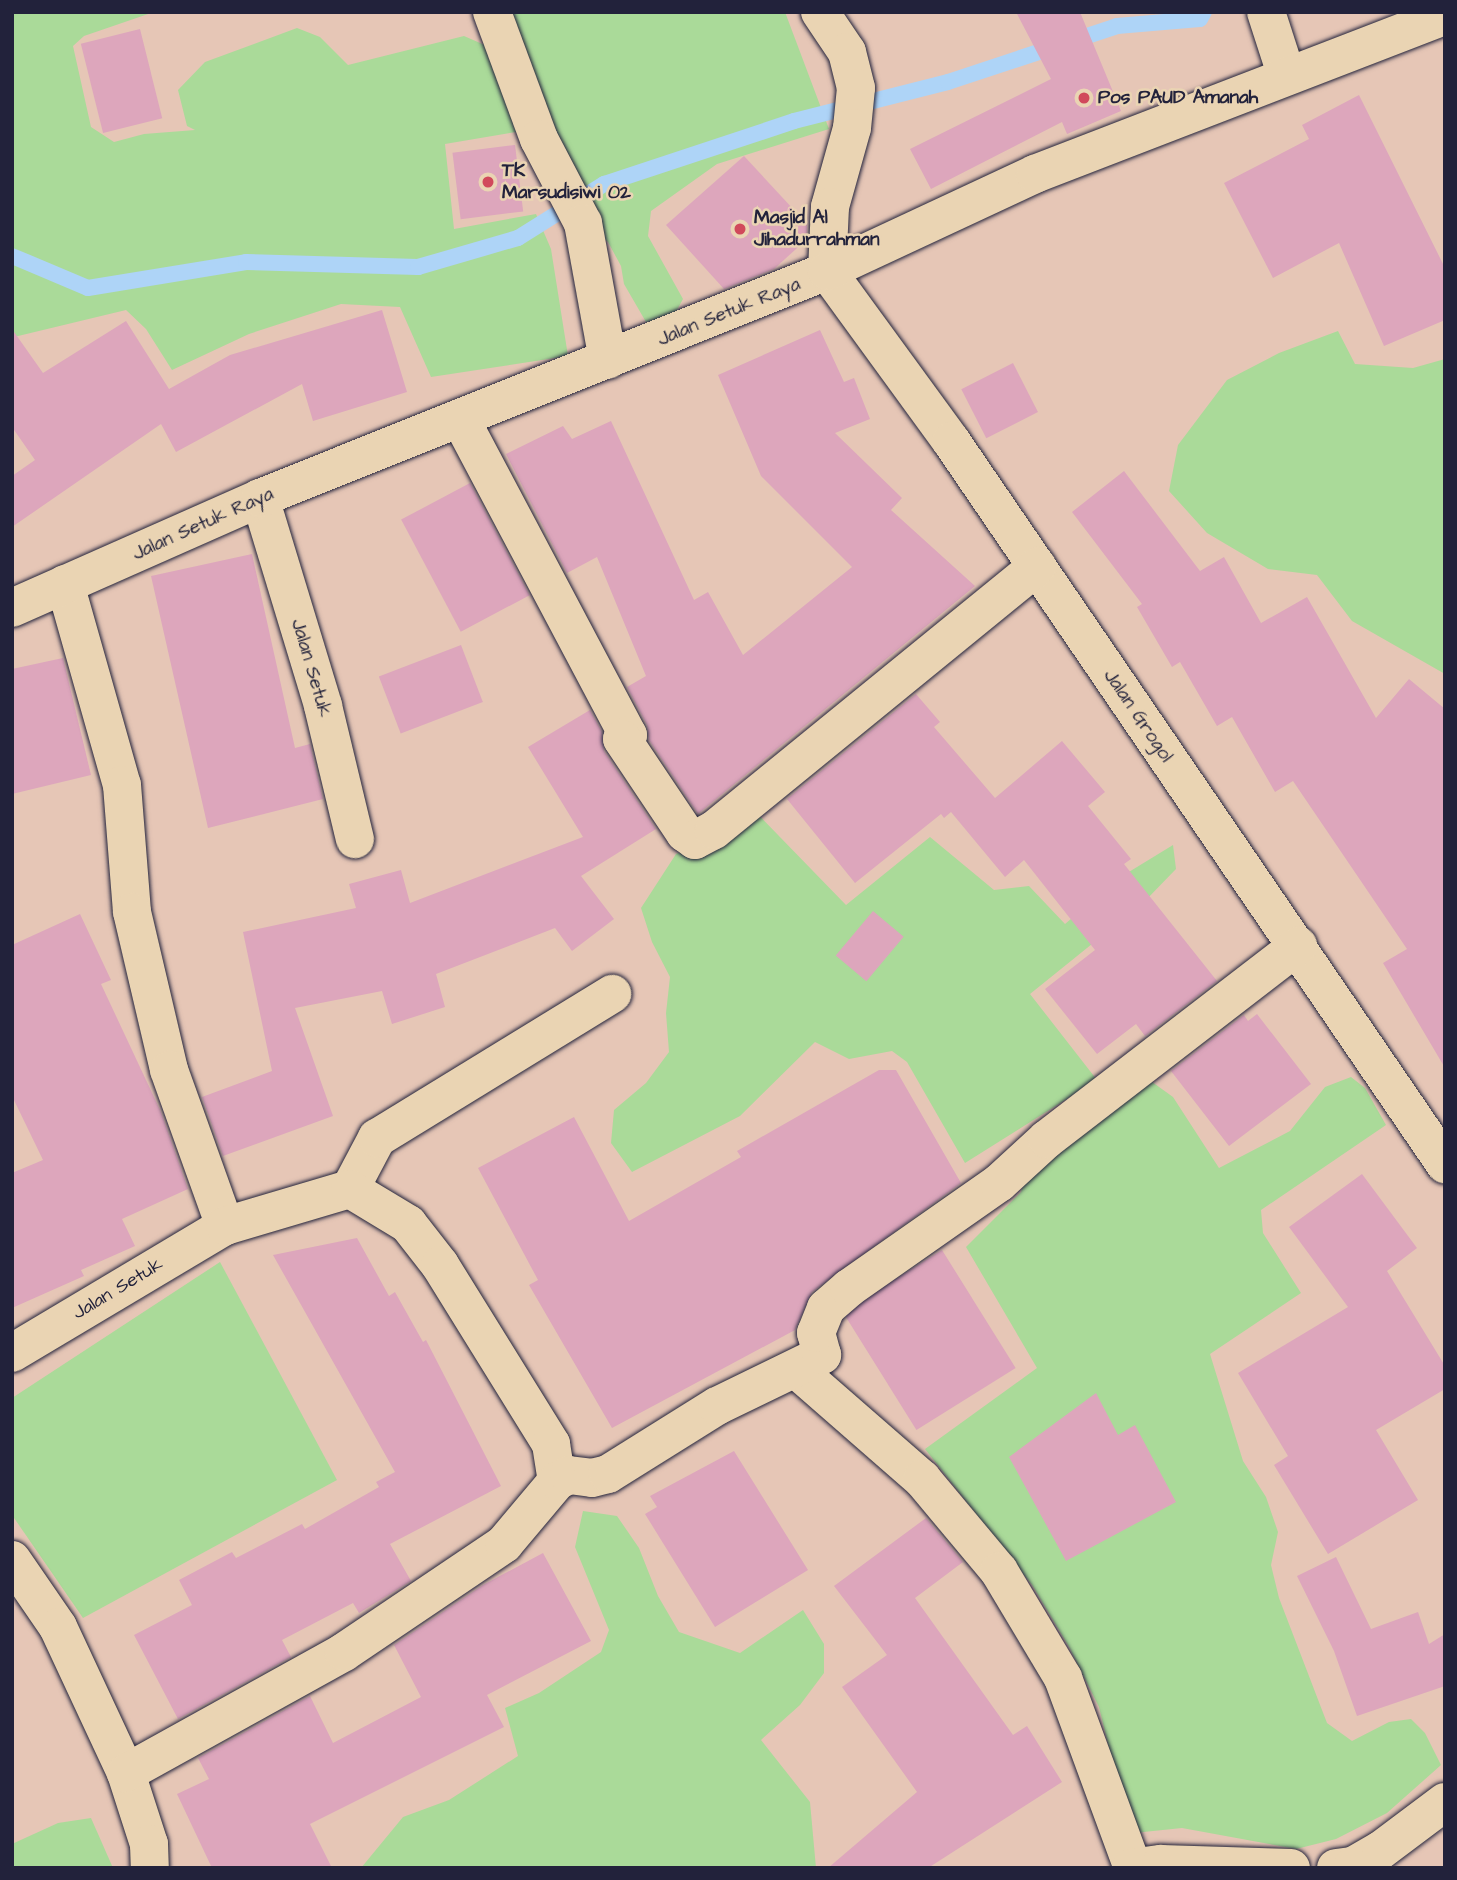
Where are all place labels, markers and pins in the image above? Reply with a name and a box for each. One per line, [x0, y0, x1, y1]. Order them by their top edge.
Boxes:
place label: Pos PAUD Amanah [1098, 87, 1258, 109]
marker: Pos PAUD Amanah [1076, 90, 1092, 106]
place label: TK Marsudisiwi 02 [502, 160, 631, 204]
marker: TK Marsudisiwi 02 [480, 174, 496, 190]
place label: Masjid Al Jihadurrahman [754, 207, 879, 251]
marker: Masjid Al Jihadurrahman [732, 221, 748, 237]

